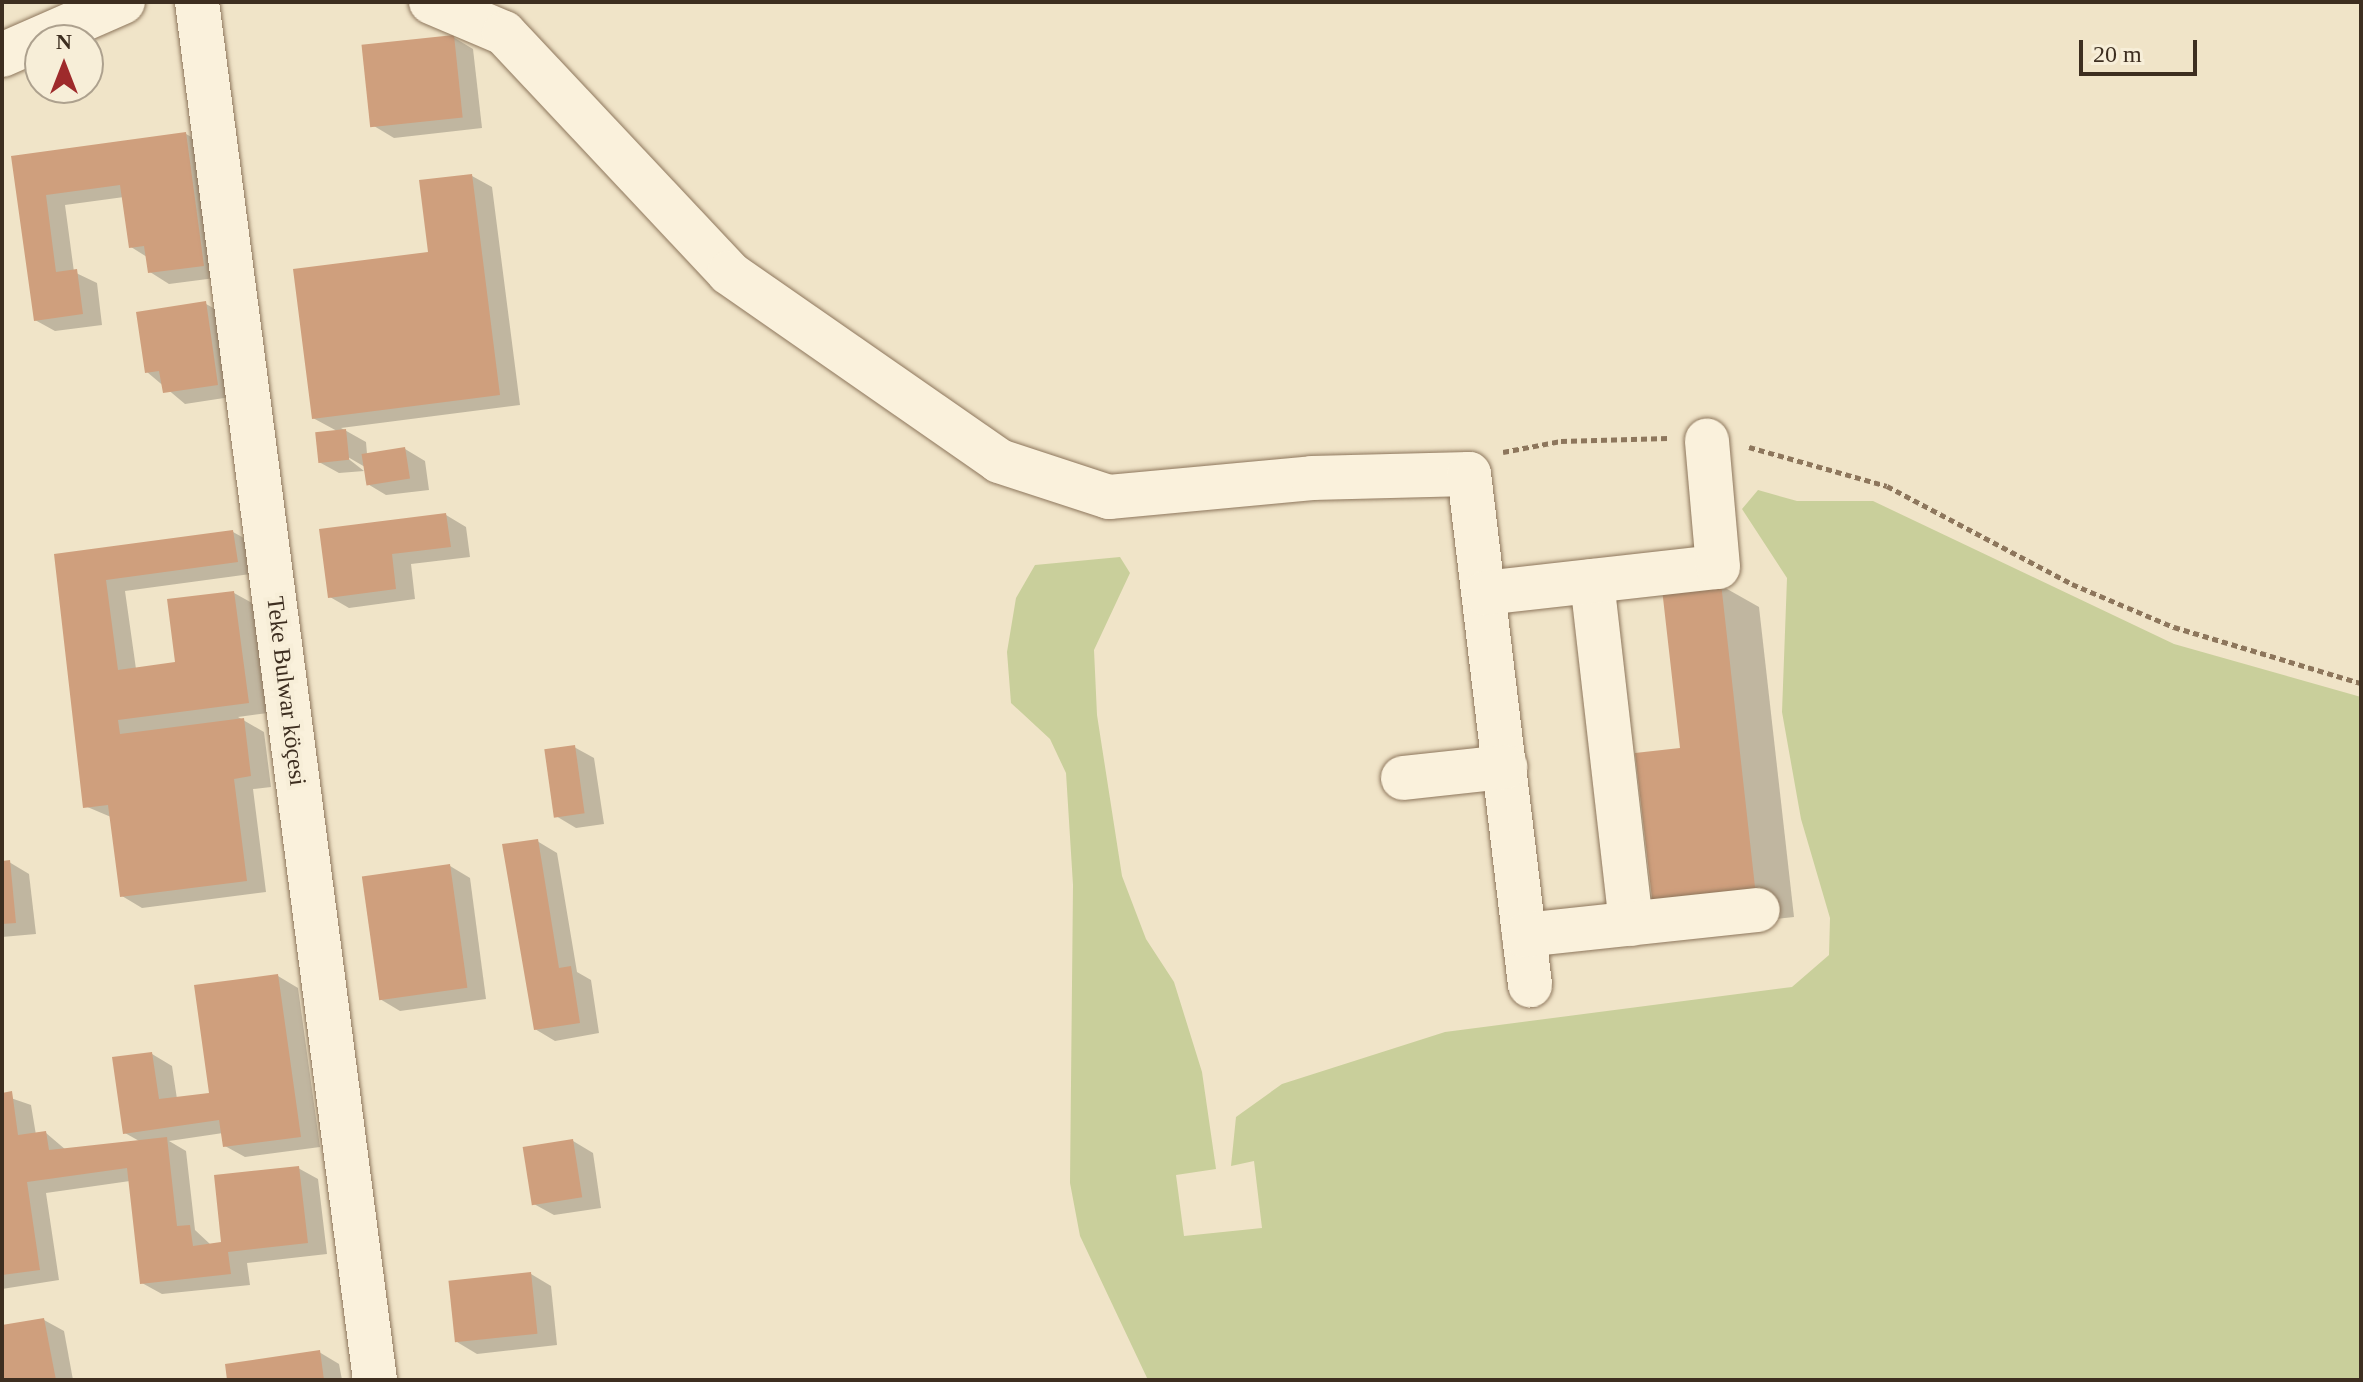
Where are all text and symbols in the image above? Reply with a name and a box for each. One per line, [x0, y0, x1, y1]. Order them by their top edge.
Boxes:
north arrow [24, 24, 104, 104]
scale bar [2083, 24, 2201, 74]
text: N [56, 29, 72, 54]
text: 20 m [2093, 41, 2142, 67]
street label: Teke Bulwar köçesi [260, 595, 312, 787]

